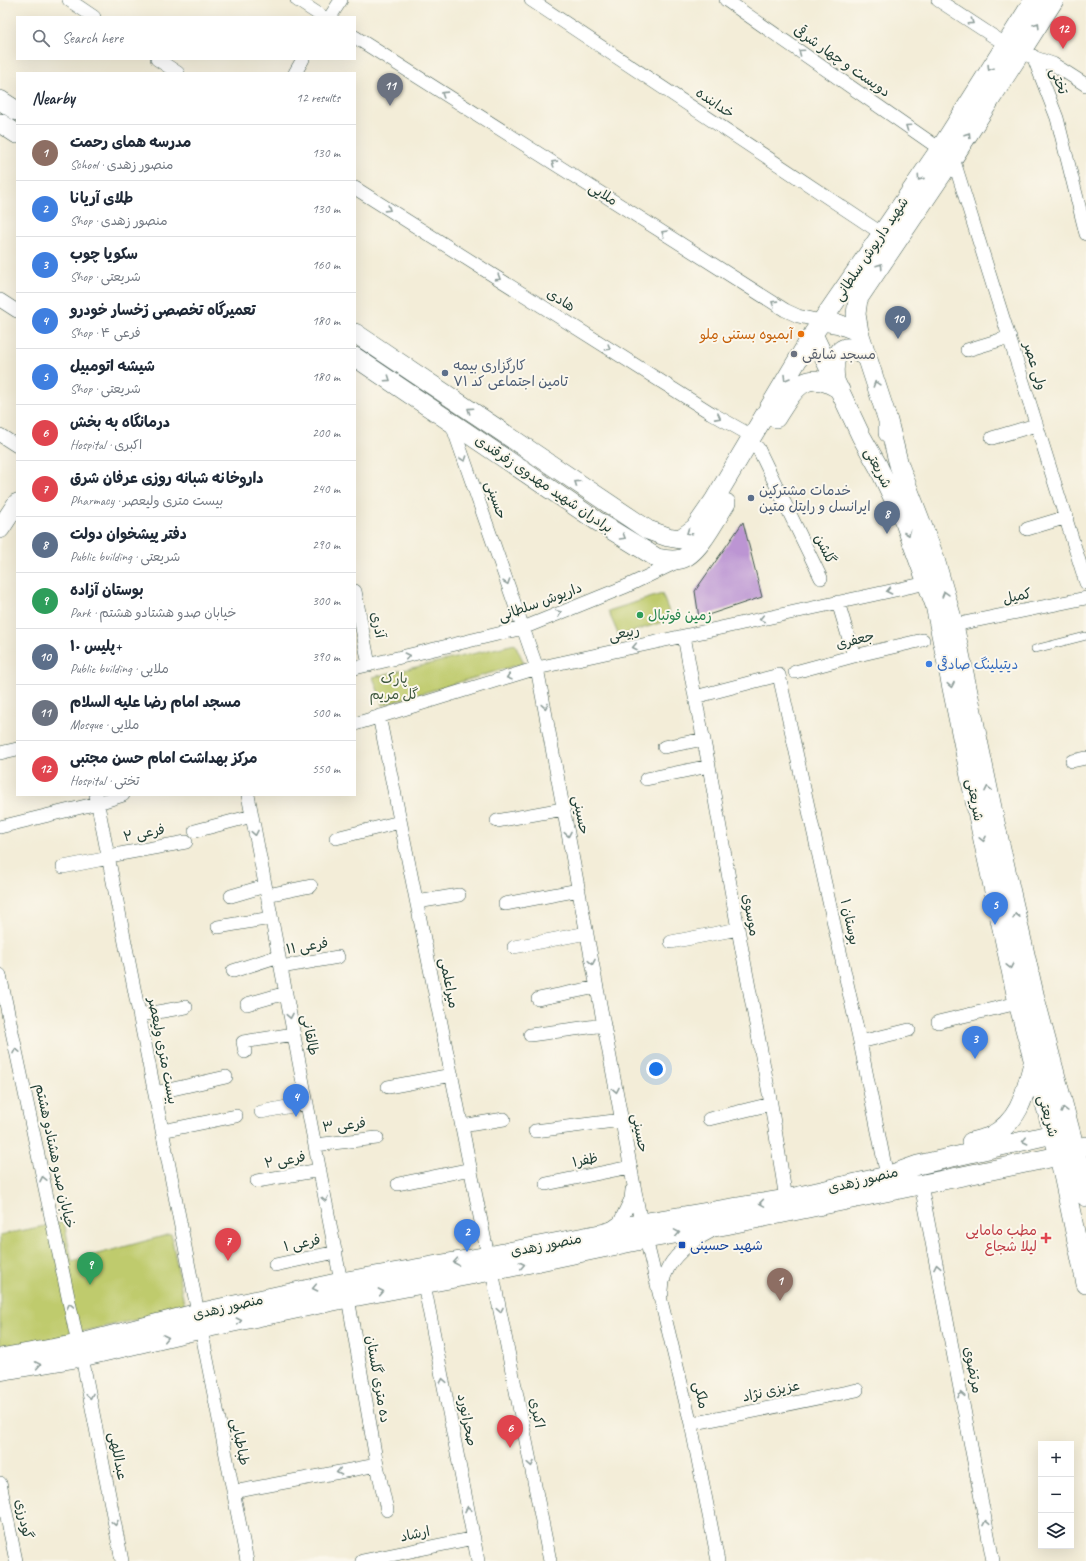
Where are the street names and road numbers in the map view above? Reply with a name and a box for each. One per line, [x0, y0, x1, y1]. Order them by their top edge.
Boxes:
street label: دویست و چهار شرقی [790, 21, 894, 101]
street label: تختی [1046, 65, 1072, 98]
street label: خدابنده [693, 84, 737, 122]
street label: ملایی [586, 179, 620, 209]
street label: شهید داریوش سلطانی [830, 194, 913, 305]
street label: هادی [544, 285, 578, 315]
street label: ولی عصر [1019, 339, 1050, 392]
street label: برادران شهید مهدوی زفرقندی [472, 431, 616, 537]
street label: شریعتی [861, 445, 895, 491]
street label: حسینی [482, 479, 510, 521]
street label: گلشن [811, 531, 839, 567]
street label: داریوش سلطانی [496, 579, 585, 626]
street label: کمیل [1001, 585, 1033, 607]
street label: آذری [367, 611, 389, 640]
street label: ربیعی [607, 621, 641, 645]
street label: جعفری [834, 627, 876, 653]
street label: شریعتی [963, 777, 987, 823]
street label: حسینی [569, 794, 593, 836]
street label: فرعی ۲ [122, 821, 166, 845]
street label: موسوی [739, 893, 763, 937]
street label: بوستان ۱ [837, 897, 863, 947]
street label: فرعی ۱۱ [285, 934, 329, 958]
street label: میراعلمی [436, 956, 462, 1010]
street label: بیست متری ولیعصر [144, 995, 182, 1106]
street label: طالقانی [298, 1013, 322, 1057]
street label: خیابان صدو هشتادو هشتم [29, 1082, 79, 1230]
street label: شریعتی [1034, 1093, 1062, 1139]
street label: حسینی [628, 1112, 652, 1154]
street label: فرعی ۳ [321, 1114, 367, 1136]
street label: فرعی ۲ [263, 1148, 307, 1172]
street label: ظفر۱ [571, 1149, 599, 1171]
street label: منصور زهدی [826, 1163, 900, 1197]
street label: منصور زهدی [509, 1230, 583, 1260]
street label: فرعی ۱ [282, 1231, 322, 1255]
street label: منصور زهدی [191, 1291, 265, 1323]
street label: ده متری گلستان [362, 1334, 394, 1424]
street label: مرتضوی [960, 1345, 986, 1395]
street label: عزیزی نژاد [741, 1377, 801, 1405]
street label: ملکی [690, 1380, 712, 1410]
street label: صحرانورد [454, 1392, 480, 1448]
street label: اکبری [526, 1397, 548, 1429]
street label: طباطبایی [227, 1417, 253, 1467]
street label: عبداللهی [105, 1431, 131, 1481]
street label: گودرزی [11, 1497, 37, 1541]
street label: ارشاد [398, 1523, 432, 1545]

